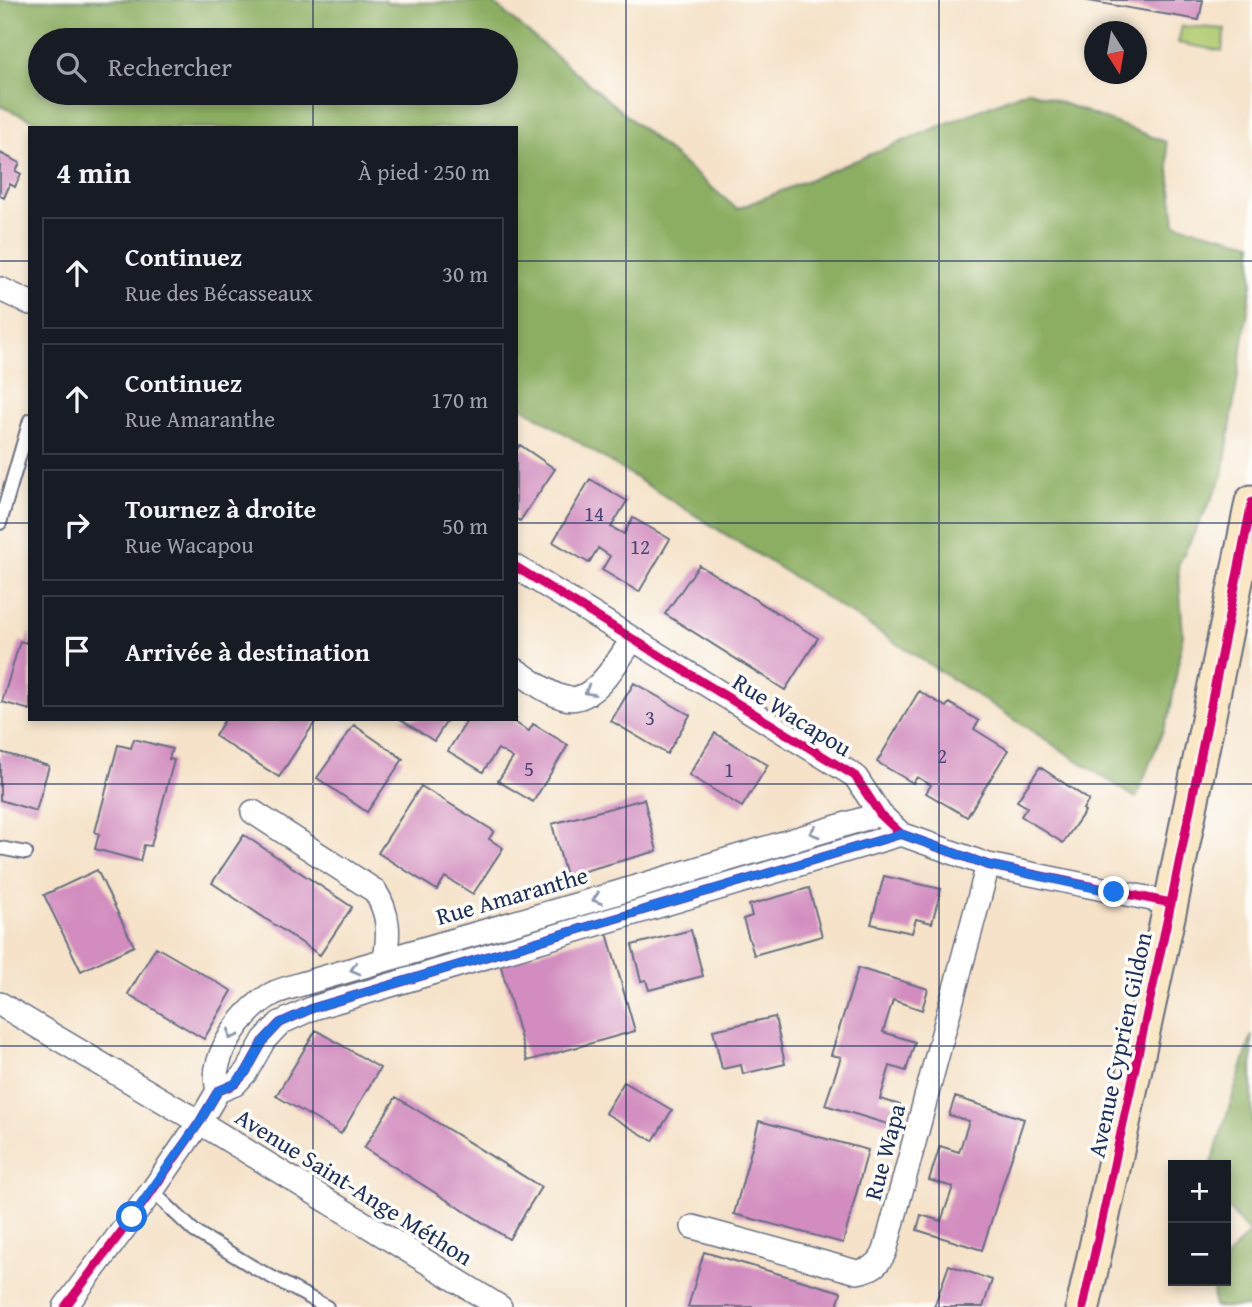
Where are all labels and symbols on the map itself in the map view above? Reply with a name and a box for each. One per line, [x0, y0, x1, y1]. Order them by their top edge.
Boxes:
north arrow [1084, 21, 1147, 84]
house number: 14 [584, 498, 604, 529]
house number: 12 [630, 531, 650, 562]
street label: Rue Wacapou [726, 664, 859, 765]
one-way arrow [584, 683, 597, 696]
house number: 3 [645, 702, 655, 733]
house number: 2 [937, 740, 947, 771]
house number: 5 [524, 753, 534, 784]
house number: 1 [724, 754, 734, 785]
one-way arrow [809, 824, 821, 839]
street label: Rue Amaranthe [432, 857, 592, 934]
route end [1098, 876, 1129, 907]
one-way arrow [591, 891, 604, 905]
street label: Avenue Cyprien Gildon [1079, 928, 1161, 1161]
one-way arrow [349, 961, 361, 975]
one-way arrow [227, 1027, 240, 1040]
street label: Avenue Saint-Ange Méthon [229, 1099, 480, 1274]
street label: Rue Wapa [855, 1099, 914, 1204]
route start [116, 1201, 147, 1232]

